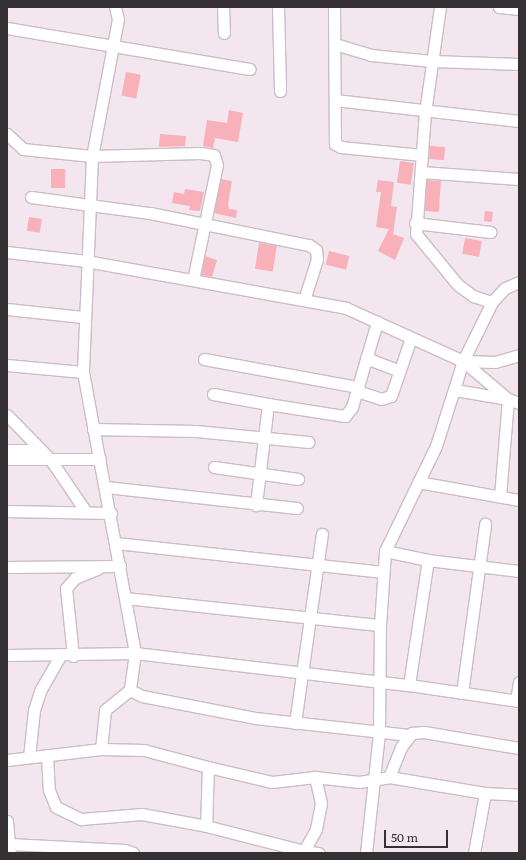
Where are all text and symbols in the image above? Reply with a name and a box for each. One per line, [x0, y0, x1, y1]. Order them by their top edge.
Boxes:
scale bar [386, 822, 450, 848]
text: 50 m [391, 828, 418, 846]

